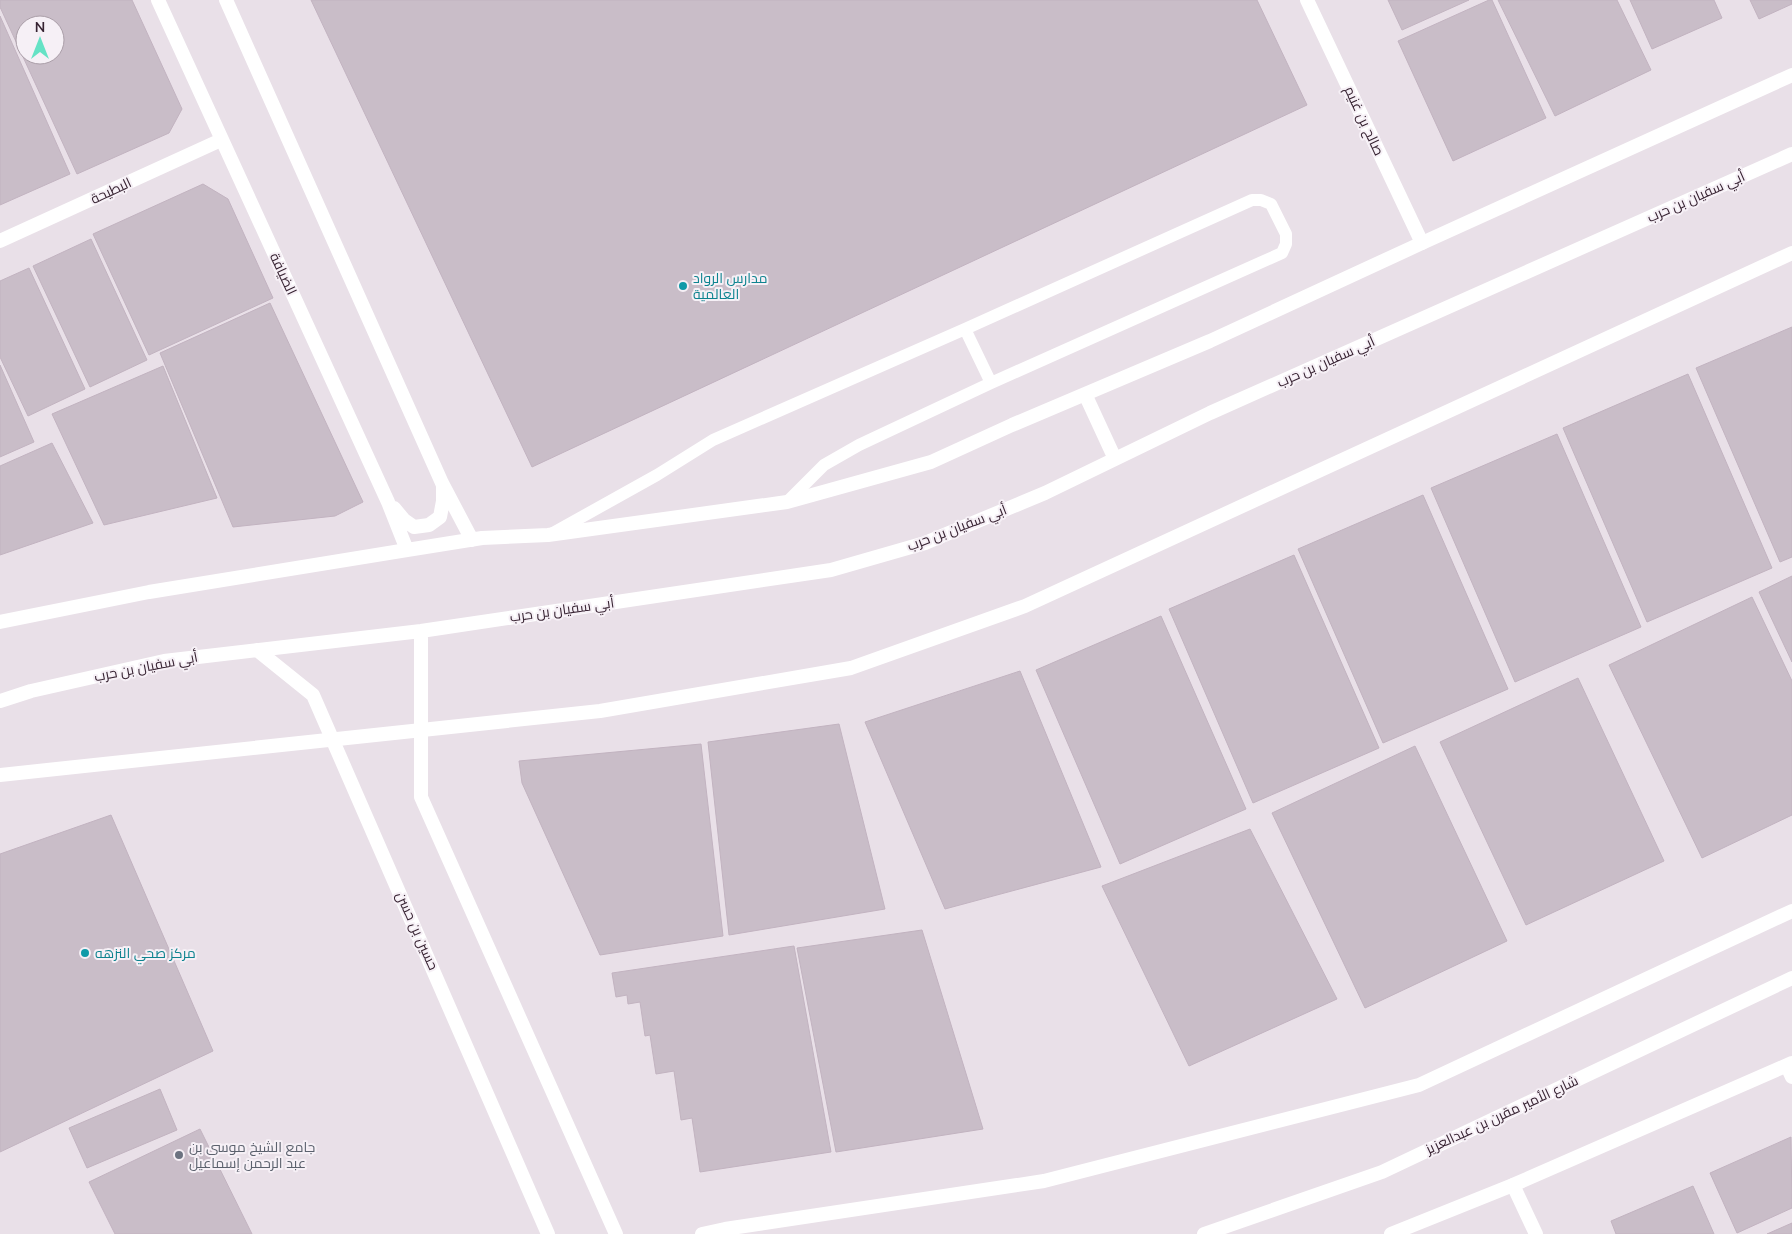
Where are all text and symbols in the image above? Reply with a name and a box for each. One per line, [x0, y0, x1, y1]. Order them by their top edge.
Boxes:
north arrow [15, 15, 65, 65]
text: N [35, 18, 45, 37]
street label: صالح بن غنيم [1340, 83, 1388, 159]
street label: أبي سفيان بن حرب [1644, 167, 1749, 229]
street label: البطيحة [88, 173, 134, 209]
street label: الضيافة [265, 250, 301, 298]
place label: مدارس الرواد العالمية [693, 269, 767, 304]
marker: مدارس الرواد العالمية [677, 280, 689, 292]
street label: أبي سفيان بن حرب [1274, 332, 1379, 394]
street label: أبي سفيان بن حرب [904, 500, 1010, 558]
street label: أبي سفيان بن حرب [509, 593, 616, 629]
street label: أبي سفيان بن حرب [92, 648, 200, 688]
street label: حسين بن حسن [391, 889, 443, 973]
place label: مركز صحي النزهه [95, 944, 196, 965]
marker: مركز صحي النزهه [79, 947, 91, 959]
street label: شارع الأمير مقرن بن عبدالعزيز [1422, 1071, 1581, 1159]
place label: جامع الشيخ موسى بن عبد الرحمن إسماعيل [189, 1138, 315, 1173]
marker: جامع الشيخ موسى بن عبد الرحمن إسماعيل [173, 1149, 185, 1161]

